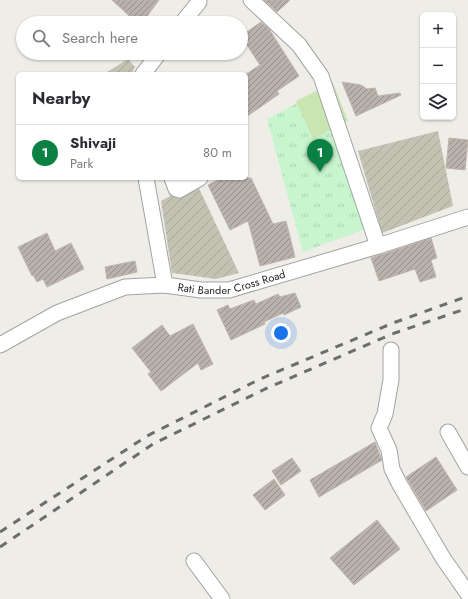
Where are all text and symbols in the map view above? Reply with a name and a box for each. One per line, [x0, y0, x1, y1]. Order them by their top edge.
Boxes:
map controls [420, 12, 456, 120]
button: + [420, 12, 456, 48]
search box [16, 16, 248, 60]
icon: search [30, 27, 52, 49]
text: Search here [62, 27, 138, 49]
button: − [420, 48, 456, 84]
button: layers [420, 84, 456, 120]
text: Nearby [32, 86, 90, 110]
text: Shivaji [70, 132, 116, 154]
pin: 1 [307, 139, 333, 172]
text: 1 [42, 143, 48, 162]
text: 80 m [203, 143, 232, 162]
text: Park [70, 154, 93, 173]
street label: Rati Bander Cross Road [177, 266, 287, 298]
your location [271, 323, 291, 343]

